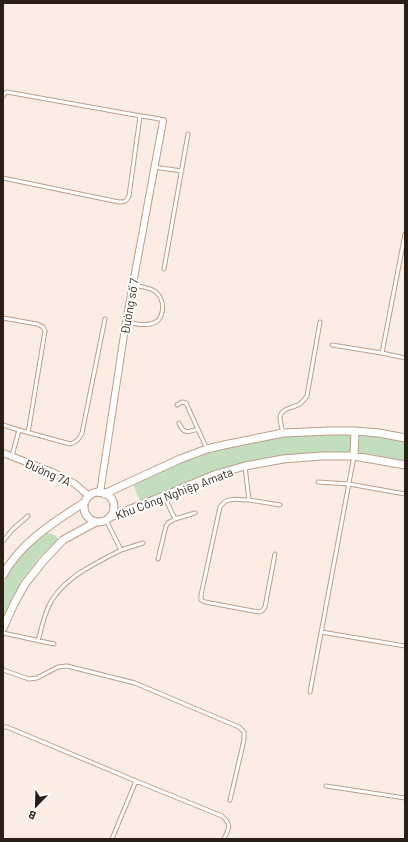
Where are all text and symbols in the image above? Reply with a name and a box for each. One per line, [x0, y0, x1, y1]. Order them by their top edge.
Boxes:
street label: Đường số 7 [117, 277, 141, 335]
street label: Đường 7A [23, 456, 73, 488]
street label: Khu Công Nghiệp Amata [113, 464, 235, 522]
north arrow [16, 786, 56, 826]
text: B [26, 808, 38, 823]

